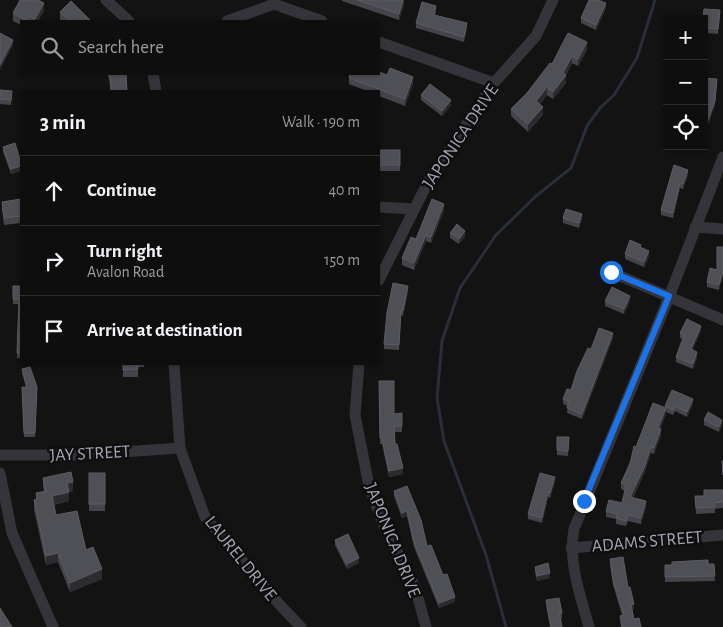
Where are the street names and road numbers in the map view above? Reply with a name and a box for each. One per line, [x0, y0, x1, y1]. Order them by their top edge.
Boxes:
street label: JAPONICA DRIVE [419, 81, 502, 192]
street label: JAY STREET [49, 443, 131, 465]
street label: JAPONICA DRIVE [361, 481, 423, 600]
street label: LAUREL DRIVE [201, 513, 280, 605]
street label: ADAMS STREET [591, 528, 703, 556]

